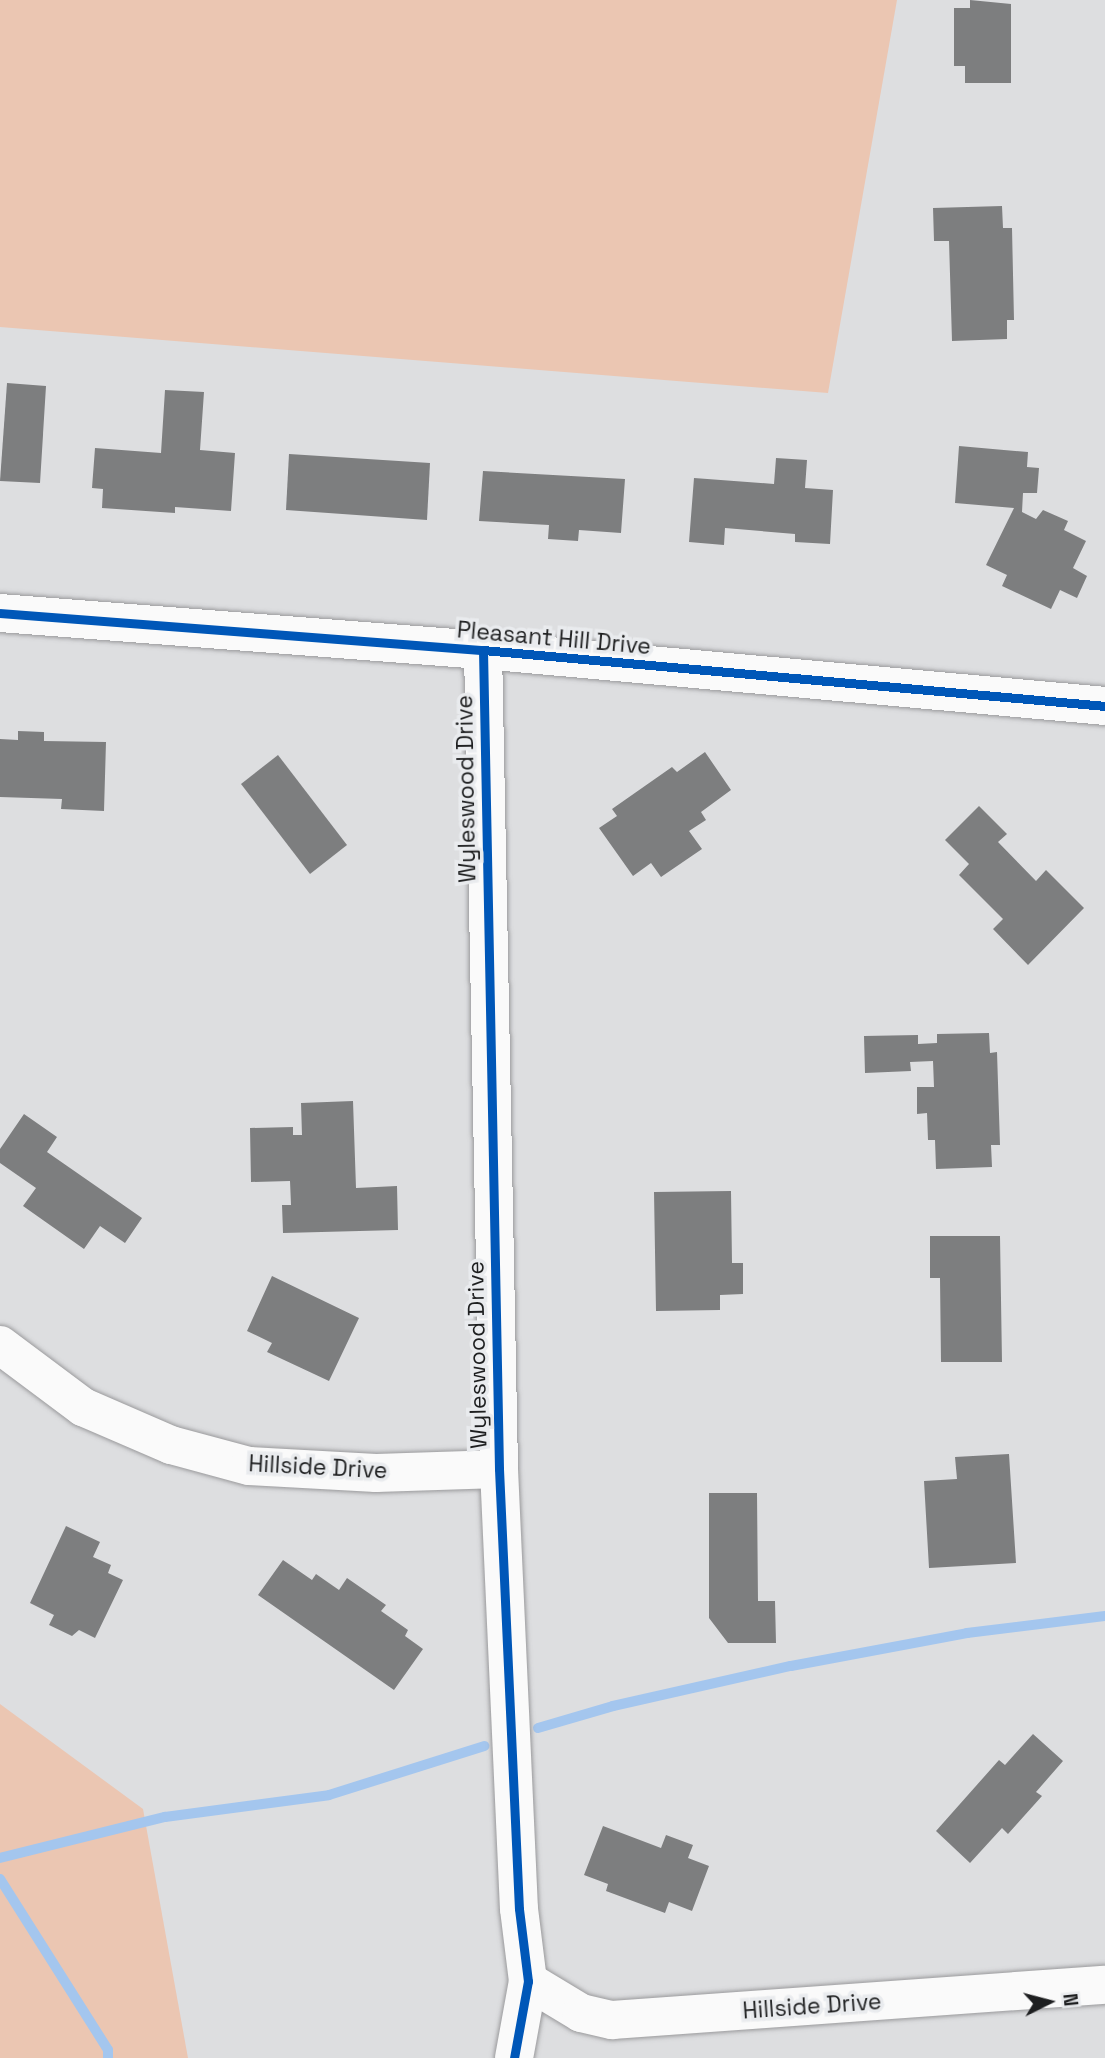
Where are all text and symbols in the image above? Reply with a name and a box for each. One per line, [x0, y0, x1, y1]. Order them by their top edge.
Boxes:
street label: Pleasant Hill Drive [456, 616, 652, 660]
street label: Wyleswood Drive [451, 695, 481, 883]
street label: Wyleswood Drive [462, 1261, 492, 1449]
street label: Hillside Drive [248, 1450, 388, 1484]
north arrow [1014, 1967, 1084, 2037]
street label: Hillside Drive [742, 1987, 882, 2025]
text: N [1057, 1992, 1083, 2007]

